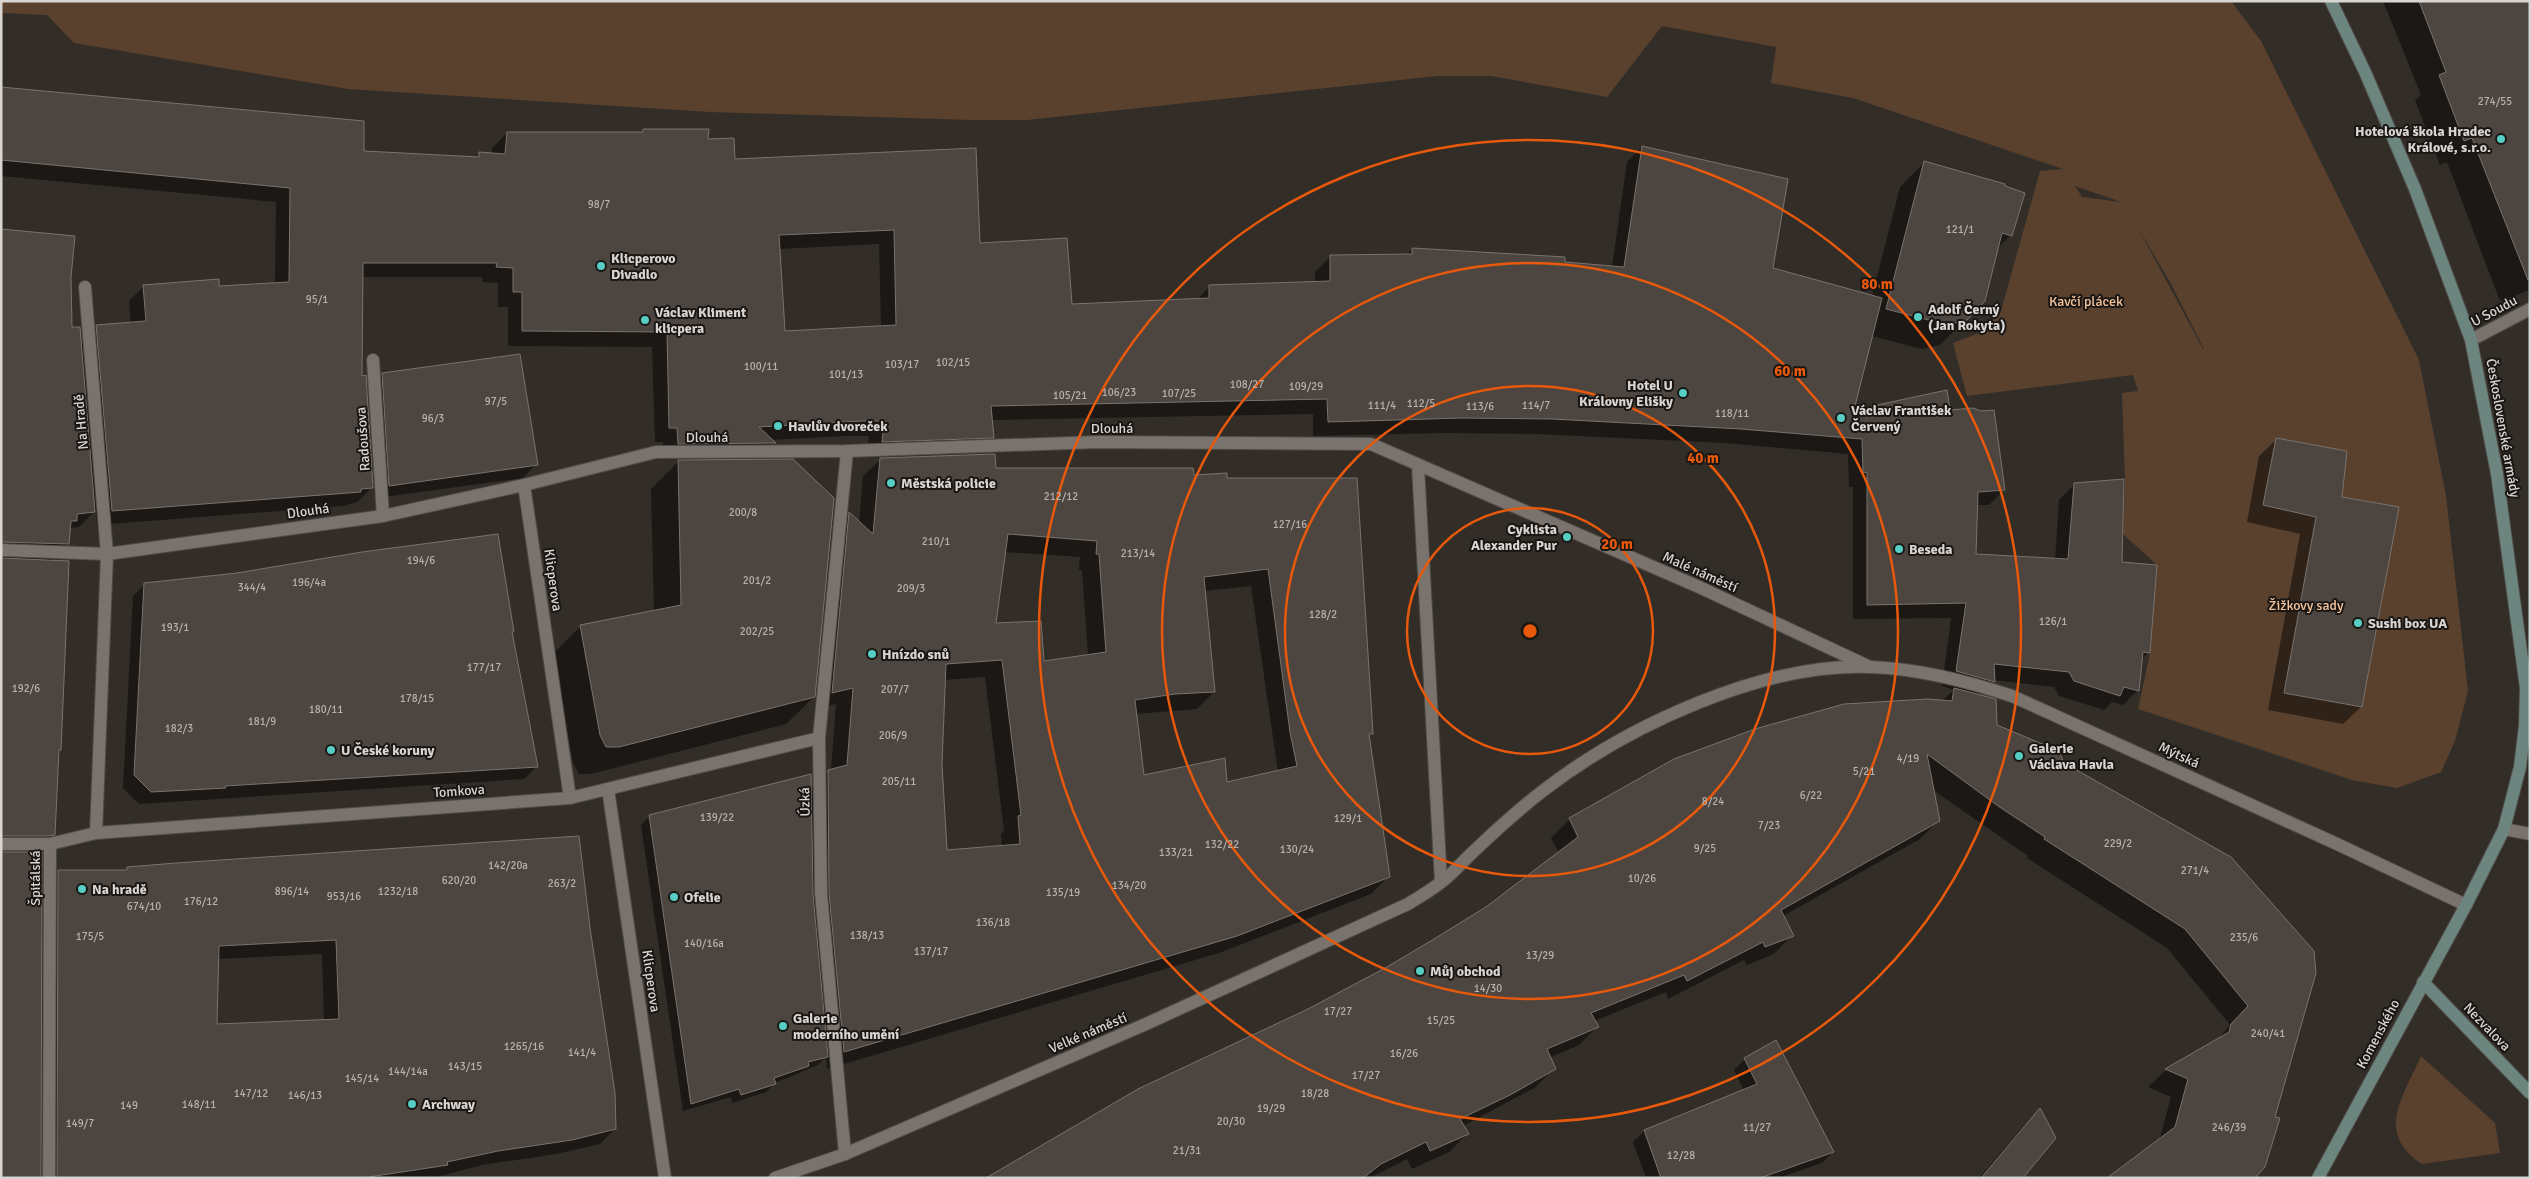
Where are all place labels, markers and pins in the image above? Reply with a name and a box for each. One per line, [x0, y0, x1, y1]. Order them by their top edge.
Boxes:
place label: Hotelová škola Hradec Králové, s.r.o. [2355, 123, 2491, 156]
marker: Hotelová škola Hradec Králové, s.r.o. [2495, 133, 2507, 145]
place label: Klicperovo Divadlo [611, 250, 676, 283]
marker: Klicperovo Divadlo [595, 260, 607, 272]
place label: Adolf Černý (Jan Rokyta) [1928, 301, 2006, 334]
place label: Václav Kliment klicpera [655, 304, 747, 337]
marker: Adolf Černý (Jan Rokyta) [1912, 311, 1924, 323]
marker: Václav Kliment klicpera [639, 314, 651, 326]
place label: Hotel U Královny Elišky [1579, 377, 1673, 410]
marker: Hotel U Královny Elišky [1677, 387, 1689, 399]
place label: Václav František Červený [1851, 402, 1952, 435]
marker: Václav František Červený [1835, 412, 1847, 424]
place label: Havlův dvoreček [788, 418, 888, 435]
marker: Havlův dvoreček [772, 420, 784, 432]
place label: Městská policie [901, 475, 996, 492]
marker: Městská policie [885, 477, 897, 489]
place label: Cyklista Alexander Pur [1471, 521, 1557, 554]
marker: Cyklista Alexander Pur [1561, 531, 1573, 543]
place label: Beseda [1909, 541, 1952, 558]
marker: Beseda [1893, 543, 1905, 555]
place label: Sushi box UA [2368, 615, 2447, 632]
marker: Sushi box UA [2352, 617, 2364, 629]
centre of rings [1521, 622, 1539, 640]
place label: Hnízdo snů [882, 646, 949, 663]
marker: Hnízdo snů [866, 648, 878, 660]
place label: Galerie Václava Havla [2029, 740, 2114, 773]
place label: U České koruny [341, 742, 434, 759]
marker: U České koruny [325, 744, 337, 756]
marker: Galerie Václava Havla [2013, 750, 2025, 762]
place label: Na hradě [92, 881, 147, 898]
marker: Na hradě [76, 883, 88, 895]
place label: Ofelie [684, 889, 721, 906]
marker: Ofelie [668, 891, 680, 903]
place label: Můj obchod [1430, 963, 1501, 980]
marker: Můj obchod [1414, 965, 1426, 977]
place label: Galerie moderního umění [793, 1010, 900, 1043]
marker: Galerie moderního umění [777, 1020, 789, 1032]
place label: Archway [422, 1096, 475, 1113]
marker: Archway [406, 1098, 418, 1110]

